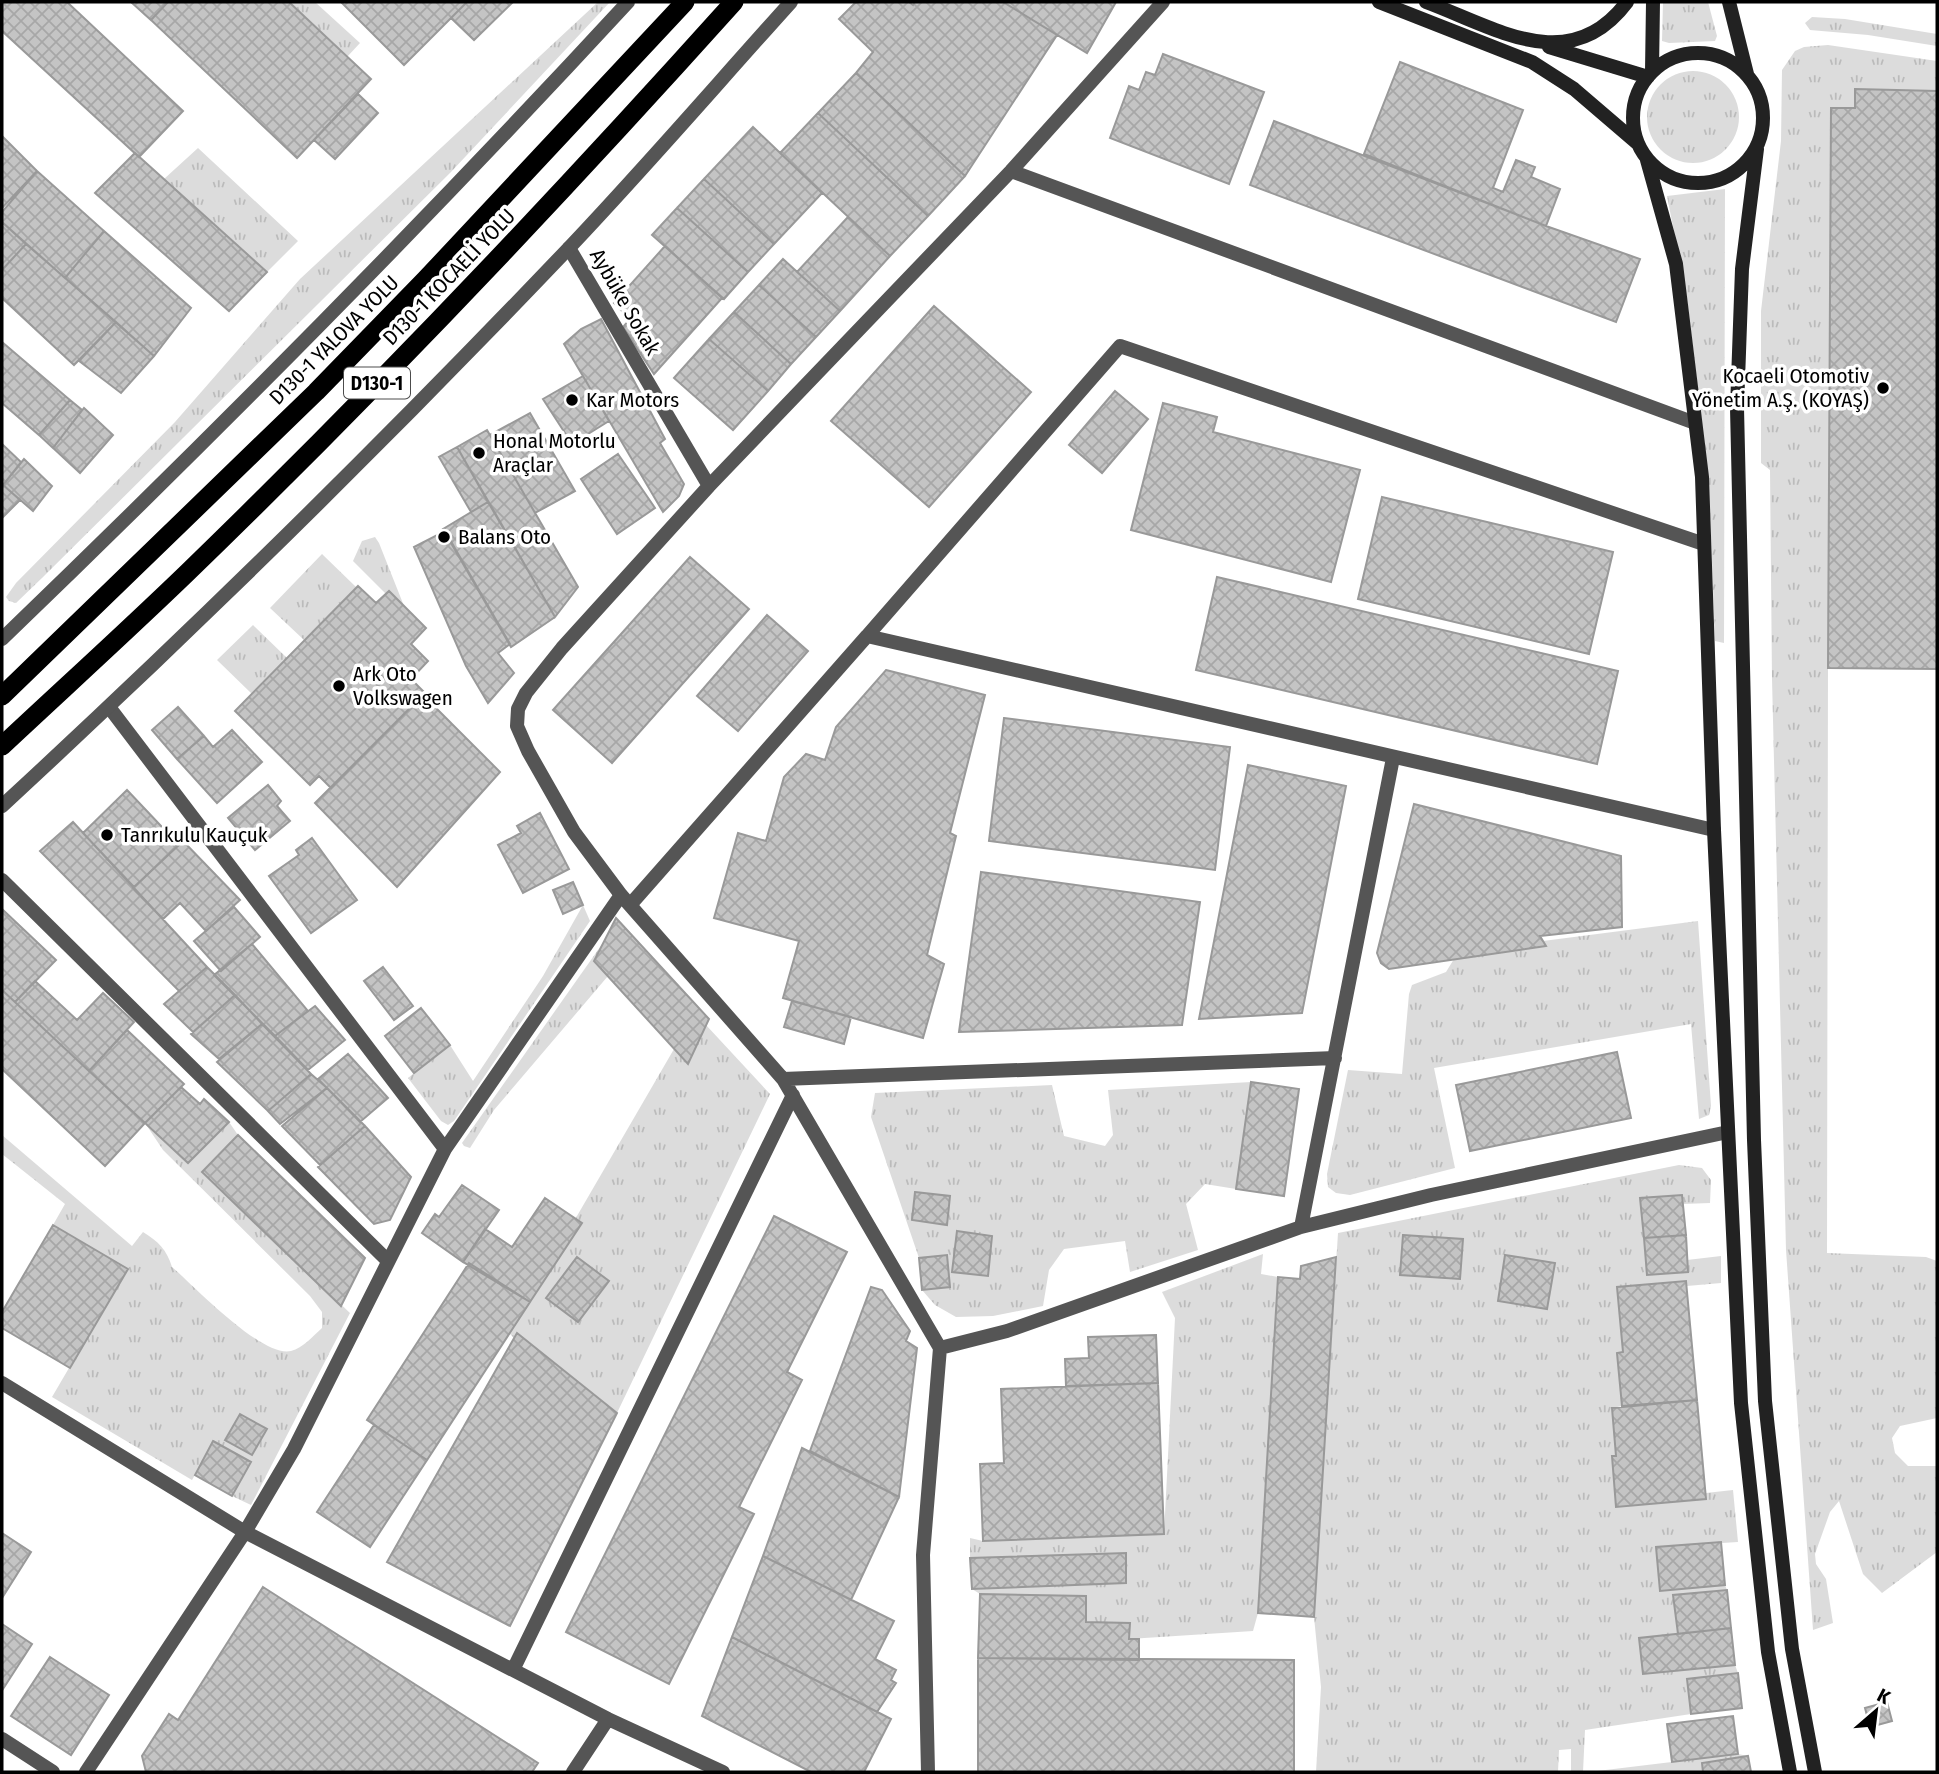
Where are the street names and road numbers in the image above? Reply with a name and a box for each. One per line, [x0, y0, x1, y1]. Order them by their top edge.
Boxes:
street label: D130-1 KOCAELİ YOLU [377, 203, 521, 351]
street label: Aybüke Sokak [584, 244, 666, 360]
street label: D130-1 YALOVA YOLU [264, 270, 404, 410]
road number: D130-1 [344, 368, 410, 398]

